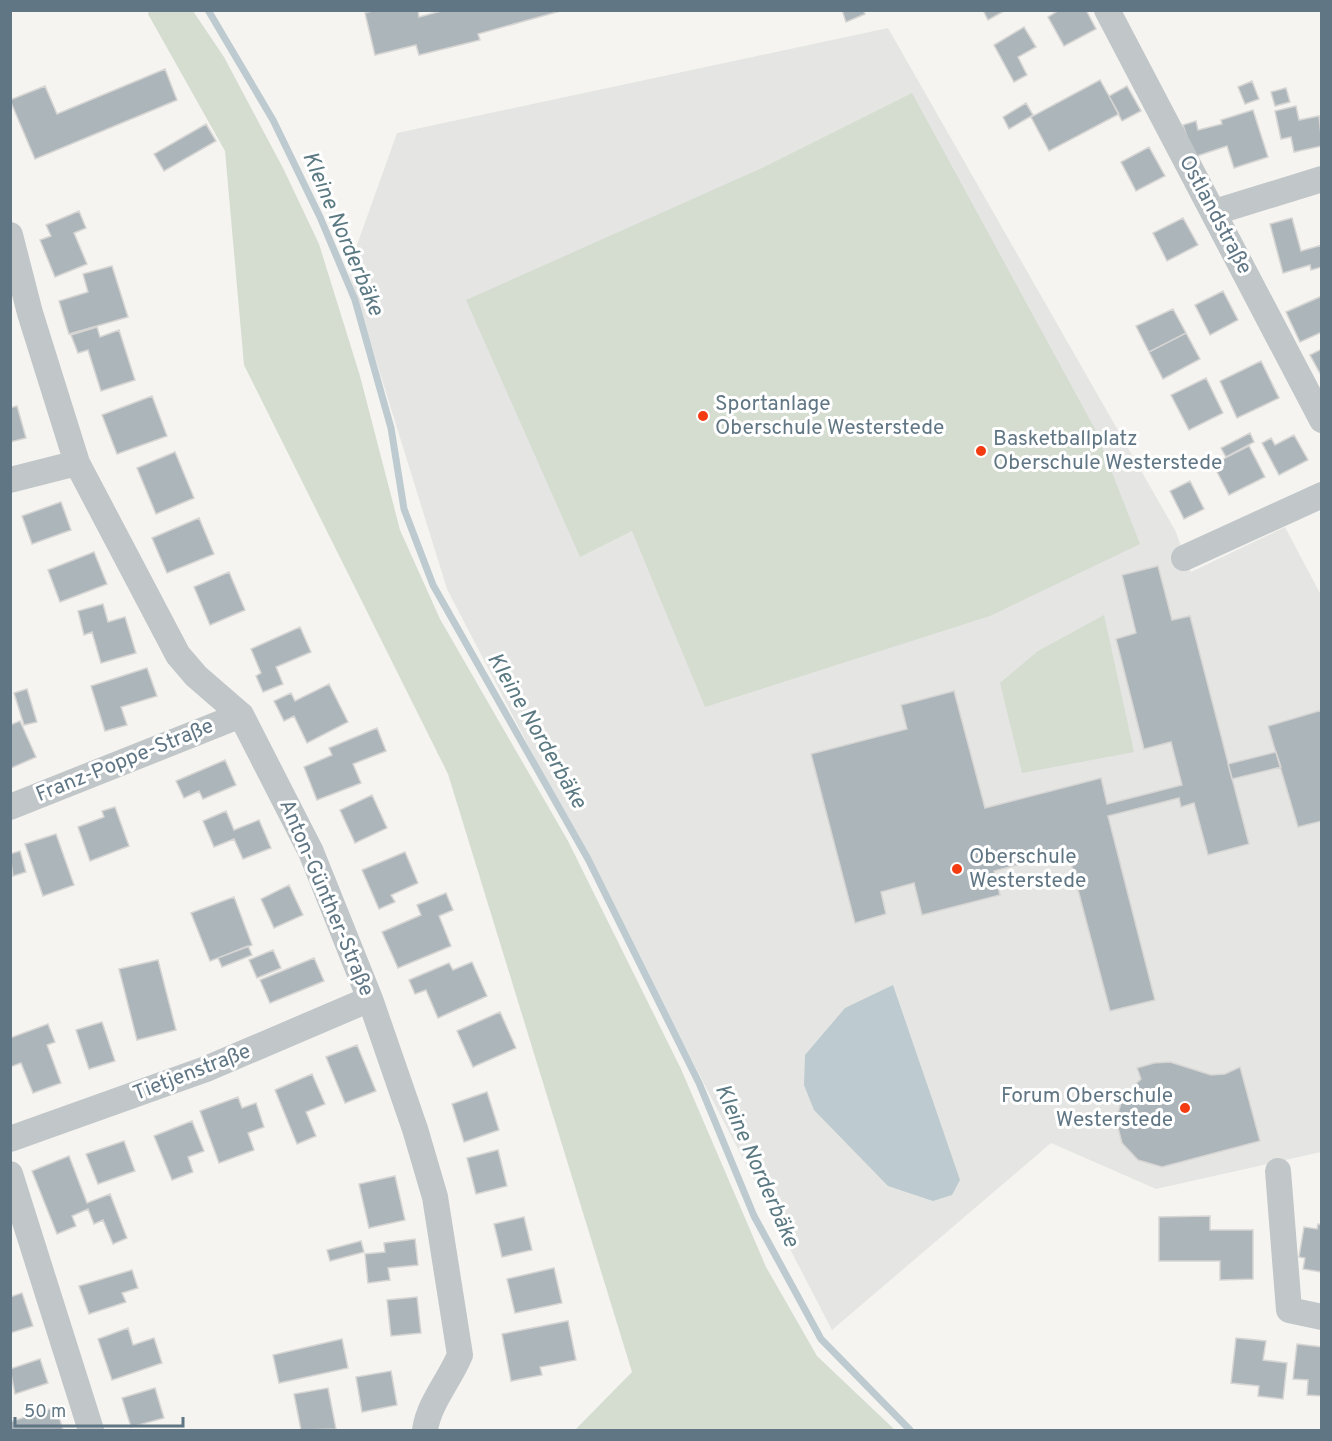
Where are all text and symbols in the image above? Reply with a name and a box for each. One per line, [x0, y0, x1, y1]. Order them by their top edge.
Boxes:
water label: Kleine Norderbäke [295, 148, 389, 321]
street label: Ostlandstraße [1172, 151, 1258, 279]
place label: Sportanlage Oberschule Westerstede [715, 391, 944, 442]
marker: Sportanlage Oberschule Westerstede [696, 409, 710, 423]
place label: Basketballplatz Oberschule Westerstede [993, 426, 1222, 477]
marker: Basketballplatz Oberschule Westerstede [974, 444, 988, 458]
water label: Kleine Norderbäke [480, 648, 592, 814]
street label: Franz-Poppe-Straße [32, 713, 218, 809]
street label: Anton-Günther-Straße [272, 795, 380, 1001]
place label: Oberschule Westerstede [969, 844, 1086, 895]
marker: Oberschule Westerstede [950, 862, 964, 876]
street label: Tietjenstraße [129, 1038, 255, 1108]
water label: Kleine Norderbäke [708, 1080, 804, 1252]
place label: Forum Oberschule Westerstede [1001, 1083, 1173, 1134]
marker: Forum Oberschule Westerstede [1178, 1101, 1192, 1115]
scale bar [15, 1390, 183, 1428]
text: 50 m [24, 1401, 66, 1424]

